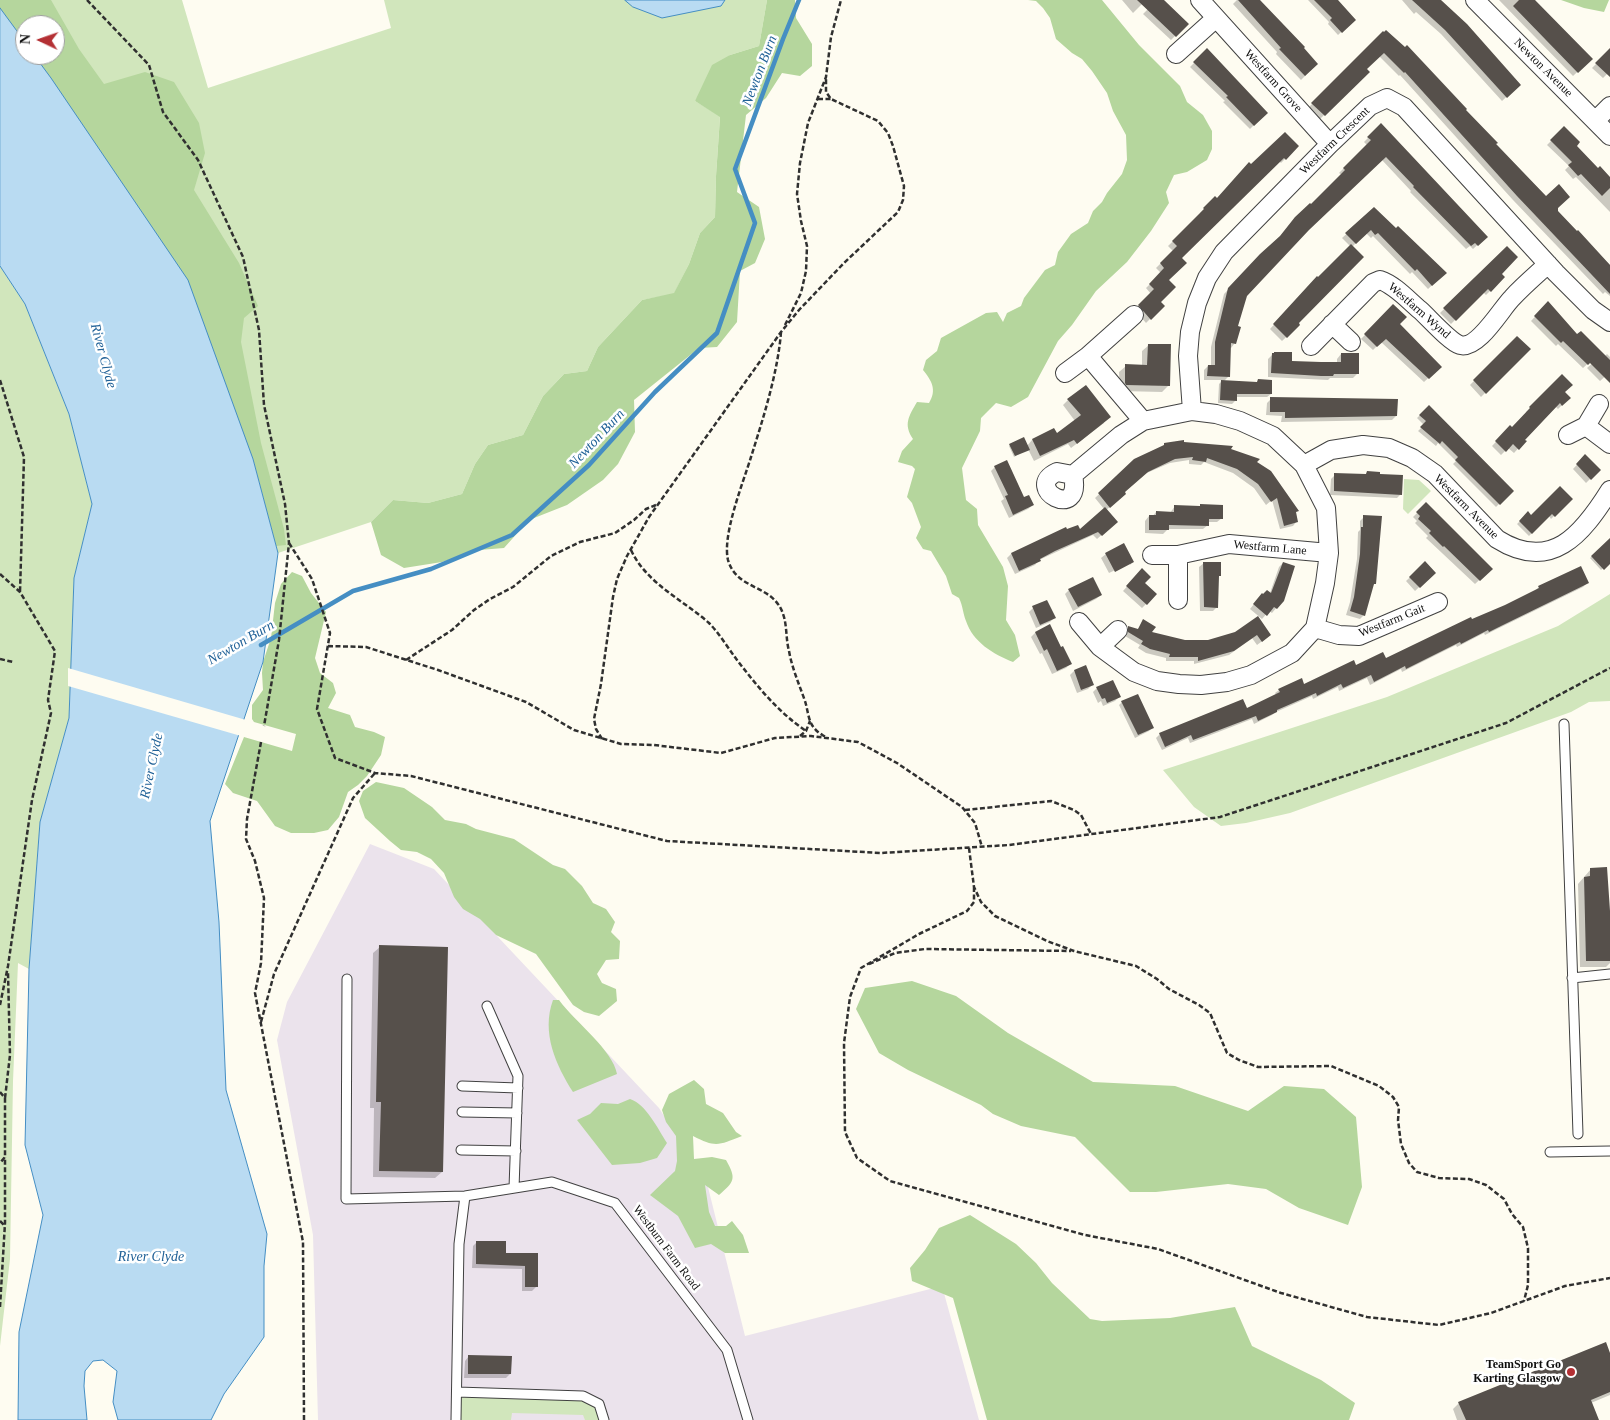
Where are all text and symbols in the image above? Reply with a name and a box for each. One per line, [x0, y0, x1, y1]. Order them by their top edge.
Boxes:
north arrow [15, 15, 65, 65]
water label: Newton Burn [739, 33, 781, 109]
text: N [18, 34, 33, 45]
street label: Newton Avenue [1511, 36, 1575, 100]
street label: Westfarm Grove [1241, 47, 1305, 115]
street label: Westfarm Crescent [1297, 104, 1373, 178]
street label: Westfarm Wynd [1385, 280, 1453, 342]
water label: River Clyde [86, 322, 120, 390]
water label: Newton Burn [566, 406, 628, 472]
street label: Westfarm Avenue [1431, 472, 1501, 542]
street label: Westfarm Lane [1233, 538, 1307, 558]
street label: Westfarm Gait [1357, 601, 1427, 641]
water label: Newton Burn [205, 617, 277, 669]
water label: River Clyde [137, 732, 167, 800]
street label: Westburn Farm Road [629, 1203, 703, 1293]
water label: River Clyde [118, 1249, 184, 1265]
place label: TeamSport Go Karting Glasgow [1473, 1358, 1561, 1386]
marker: TeamSport Go Karting Glasgow [1565, 1366, 1577, 1378]

